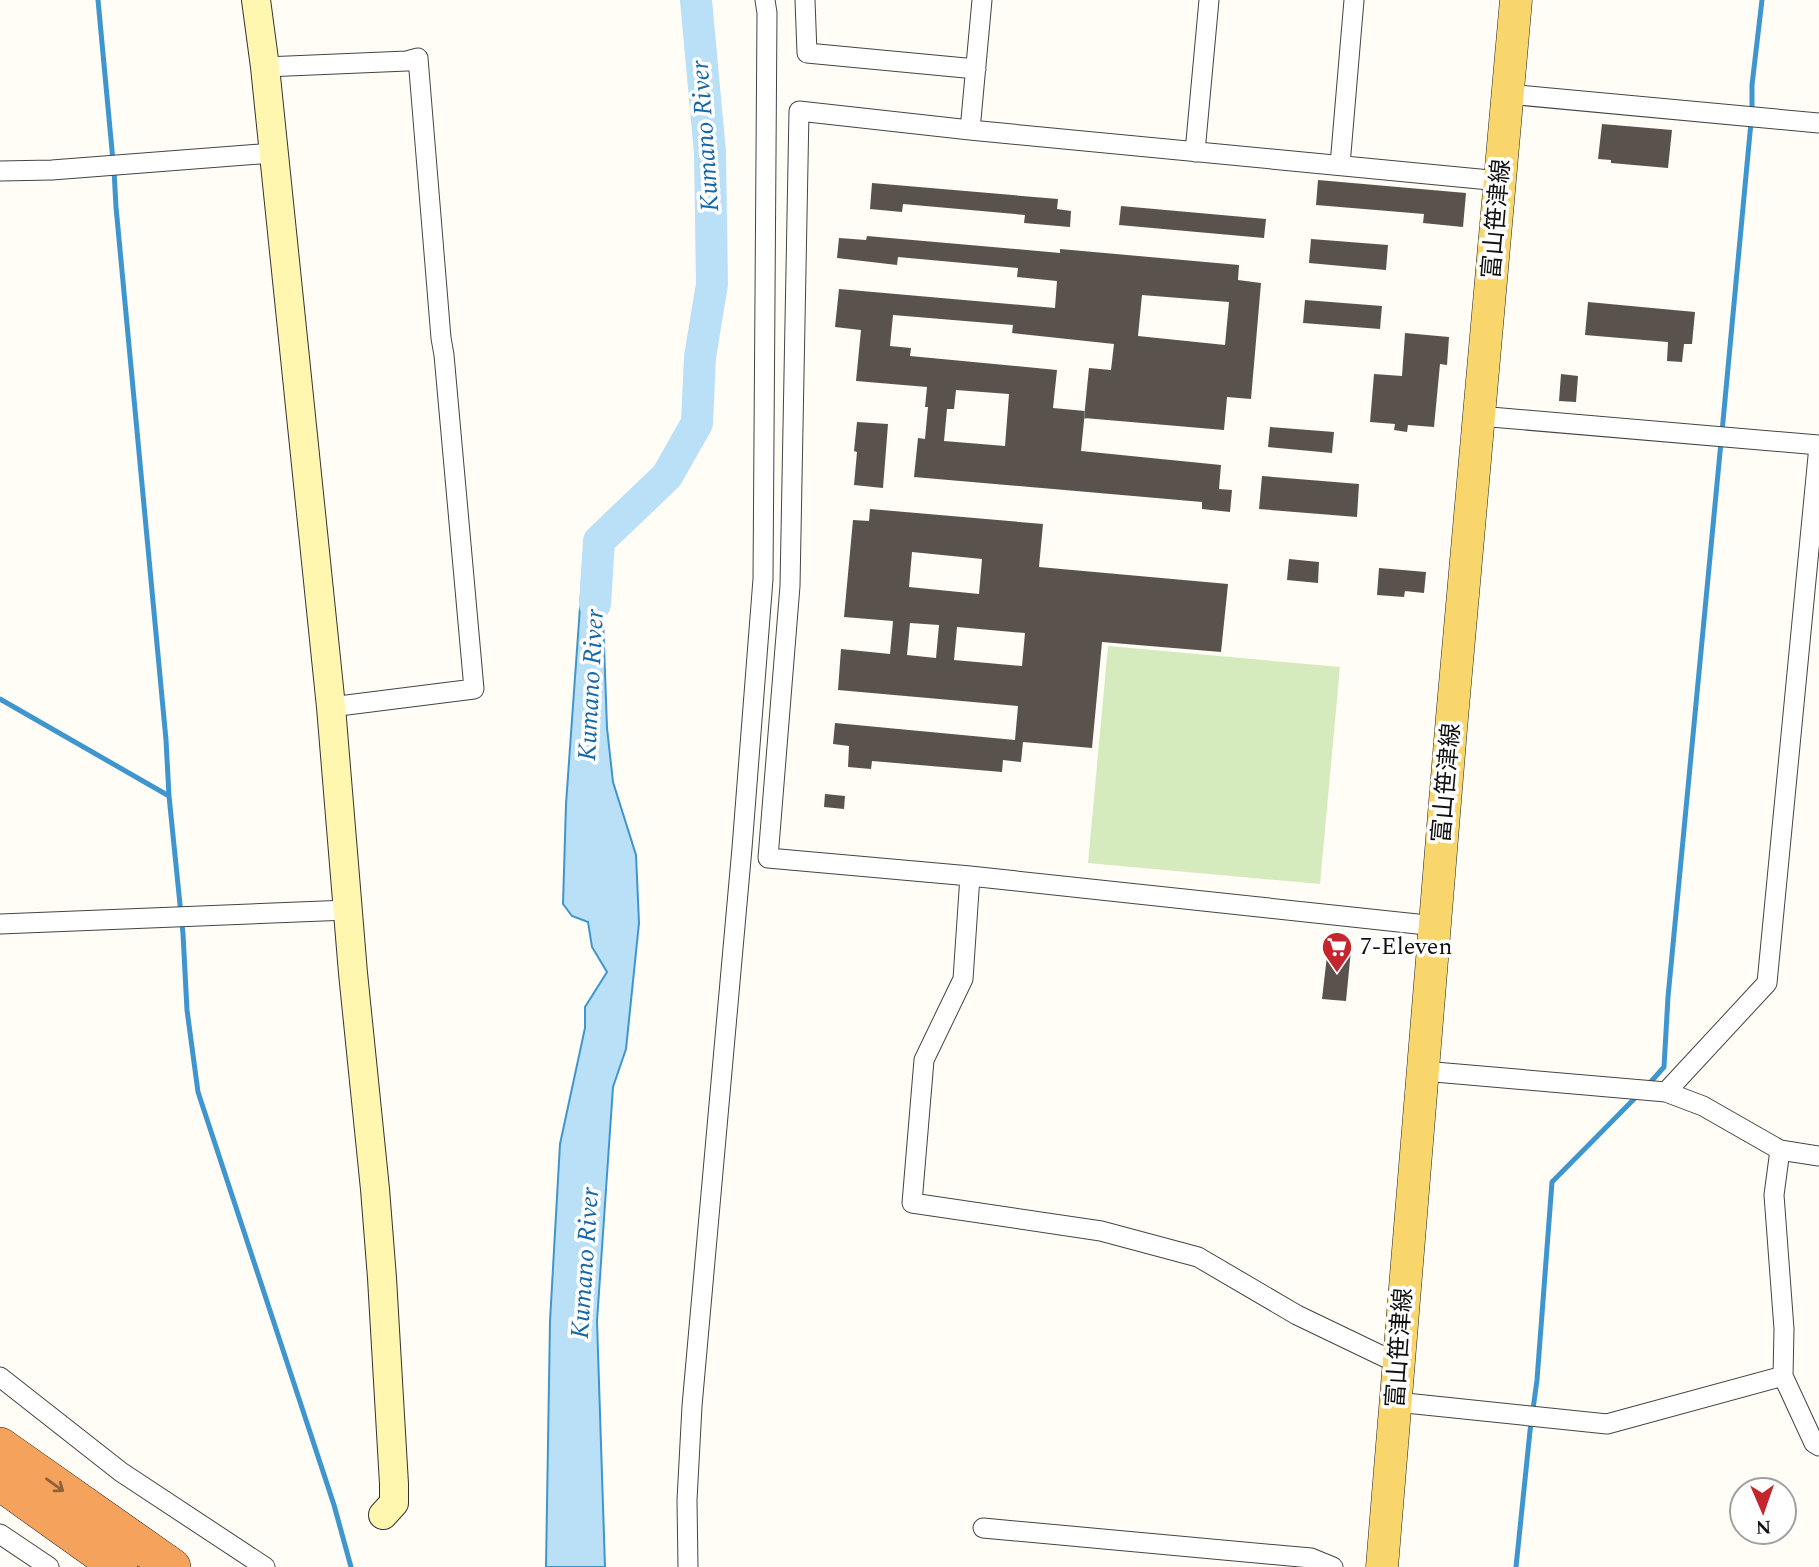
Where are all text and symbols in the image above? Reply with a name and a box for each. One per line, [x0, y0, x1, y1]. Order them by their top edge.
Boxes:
water label: Kumano River [680, 58, 730, 213]
street label: 富山笹津線 [1474, 158, 1520, 280]
water label: Kumano River [567, 607, 615, 762]
street label: 富山笹津線 [1424, 722, 1470, 844]
place label: 7-Eleven [1360, 929, 1452, 965]
supermarket icon: 7-Eleven [1320, 930, 1354, 974]
water label: Kumano River [560, 1185, 610, 1340]
street label: 富山笹津線 [1378, 1287, 1422, 1409]
north arrow [1728, 1476, 1798, 1546]
one-way arrow [45, 1478, 64, 1492]
text: N [1755, 1512, 1772, 1541]

